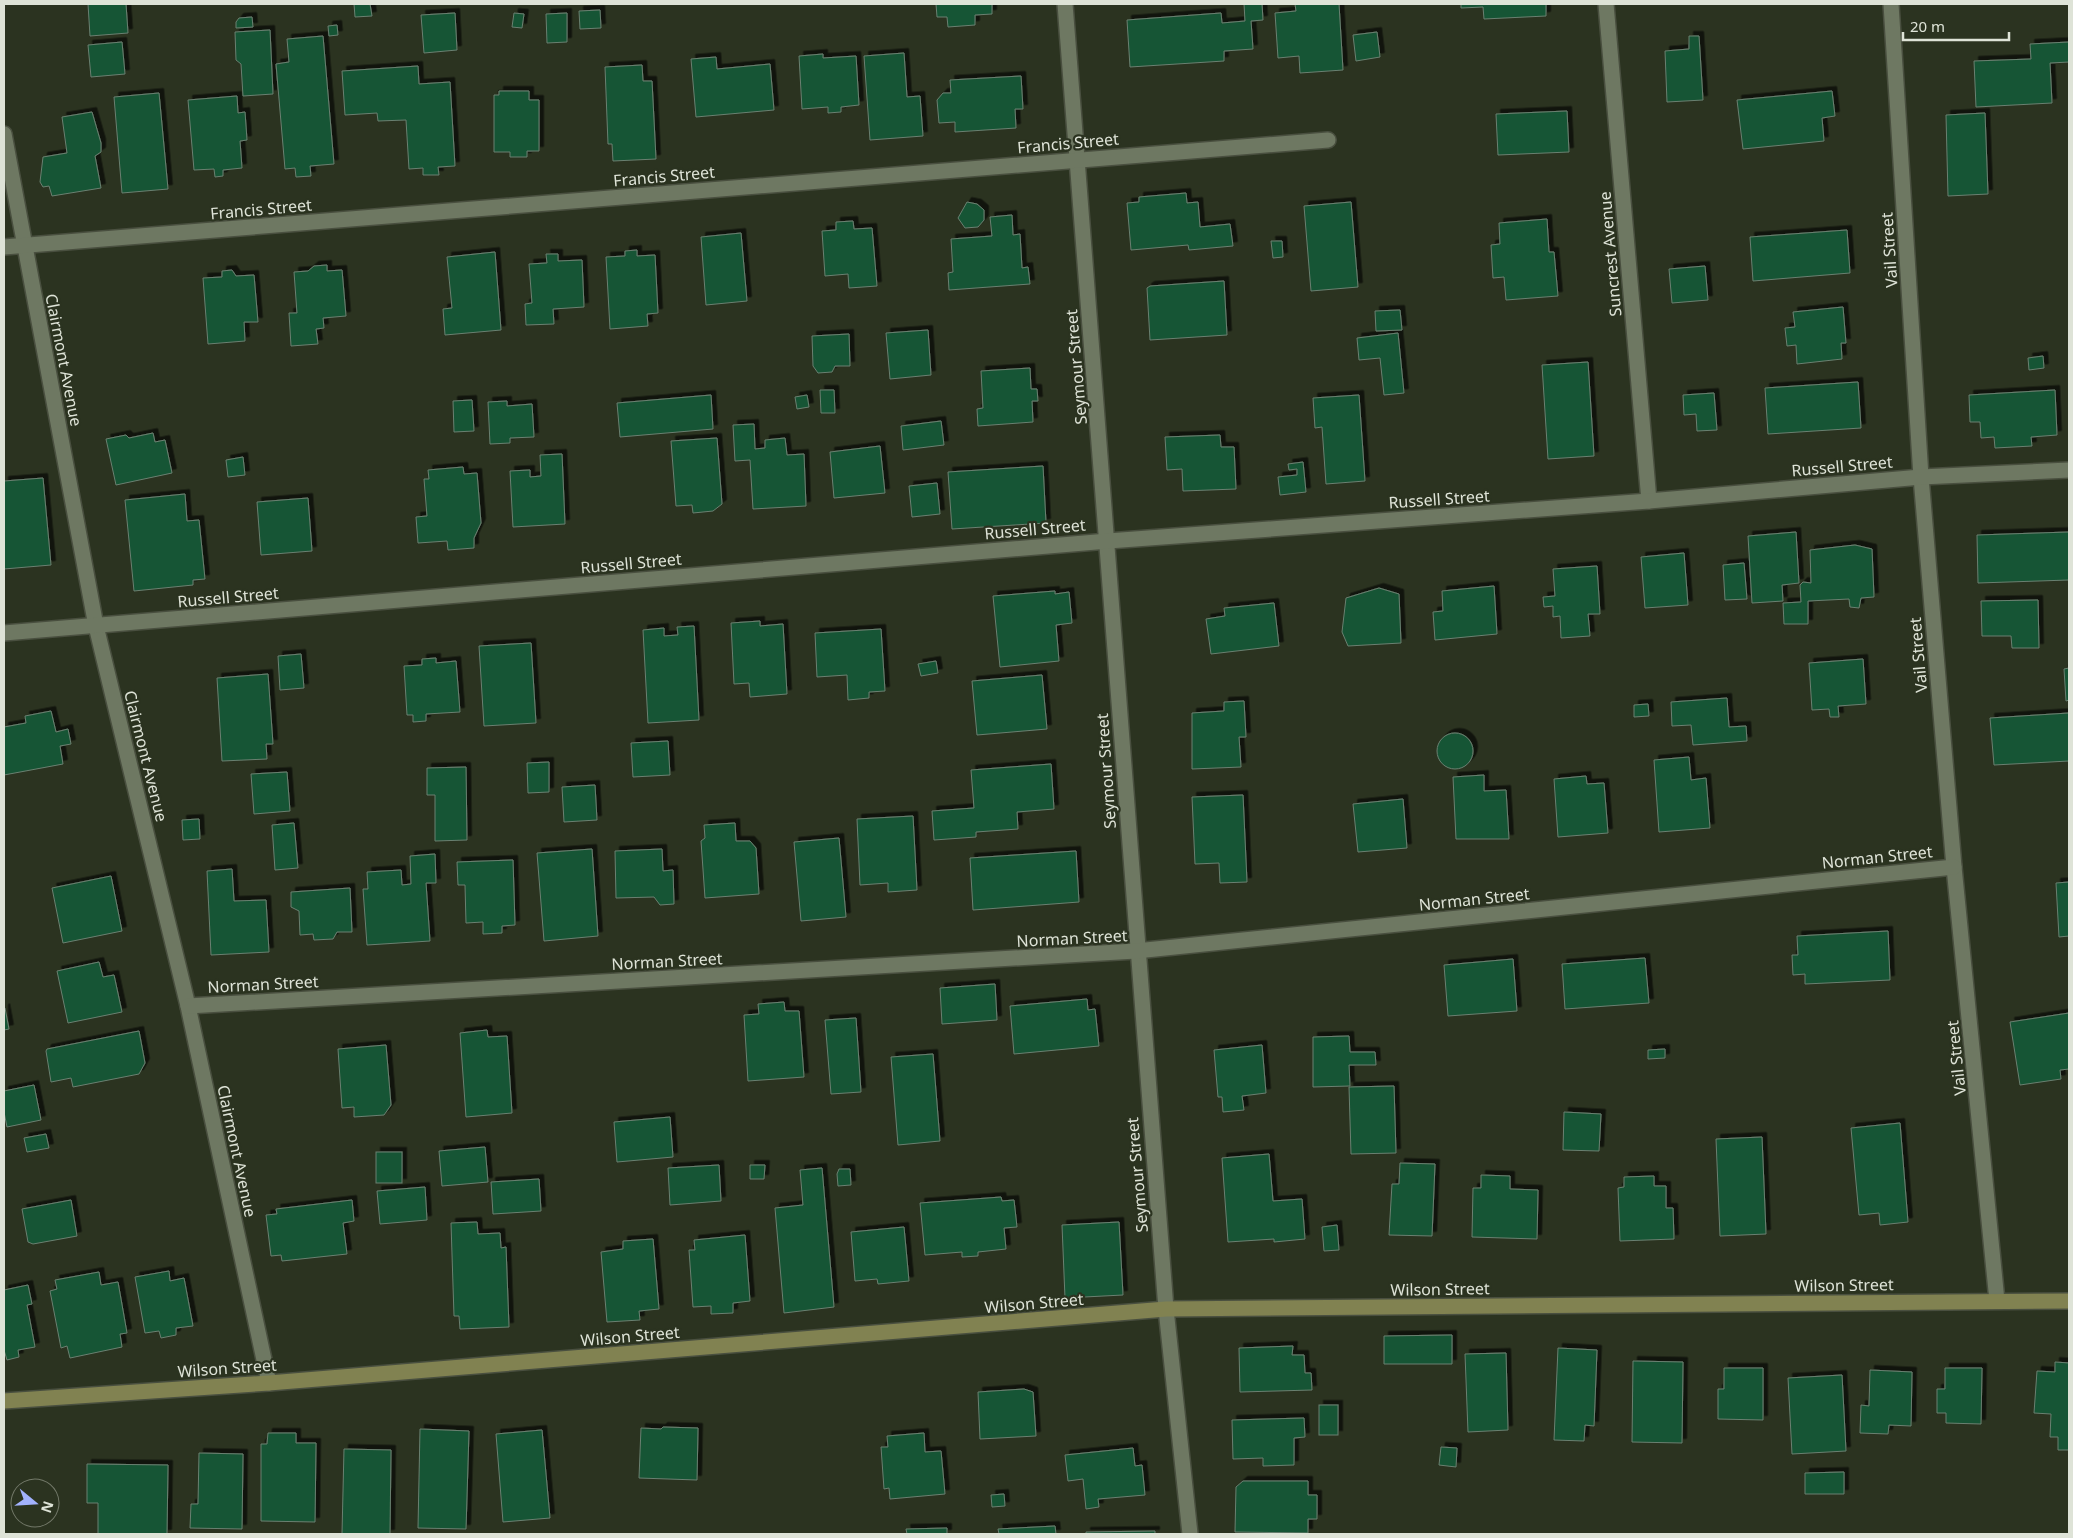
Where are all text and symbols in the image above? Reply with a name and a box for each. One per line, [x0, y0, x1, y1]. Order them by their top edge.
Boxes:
scale bar [1903, 10, 2009, 42]
text: 20 m [1910, 16, 1945, 36]
street label: Francis Street [1016, 128, 1120, 158]
street label: Francis Street [612, 161, 716, 191]
street label: Suncrest Avenue [1594, 191, 1626, 317]
street label: Francis Street [209, 194, 313, 224]
street label: Vail Street [1875, 211, 1903, 288]
street label: Clairmont Avenue [40, 292, 88, 428]
street label: Seymour Street [1060, 308, 1092, 426]
street label: Russell Street [1791, 451, 1894, 481]
street label: Russell Street [1388, 484, 1491, 514]
street label: Russell Street [984, 514, 1087, 544]
street label: Russell Street [580, 548, 683, 578]
street label: Russell Street [177, 582, 280, 612]
street label: Vail Street [1904, 616, 1932, 693]
street label: Clairmont Avenue [119, 688, 173, 824]
street label: Seymour Street [1091, 712, 1121, 829]
street label: Norman Street [1821, 840, 1934, 874]
street label: Norman Street [1418, 882, 1531, 916]
street label: Norman Street [1016, 924, 1128, 952]
street label: Norman Street [611, 947, 723, 975]
street label: Norman Street [207, 970, 319, 998]
street label: Vail Street [1941, 1019, 1971, 1097]
street label: Clairmont Avenue [212, 1083, 262, 1219]
street label: Seymour Street [1121, 1116, 1153, 1234]
street label: Wilson Street [1794, 1273, 1894, 1297]
street label: Wilson Street [1390, 1277, 1490, 1301]
street label: Wilson Street [984, 1288, 1085, 1318]
street label: Wilson Street [580, 1321, 681, 1351]
street label: Wilson Street [177, 1354, 277, 1382]
north arrow [10, 1478, 60, 1528]
text: N [37, 1499, 59, 1516]

